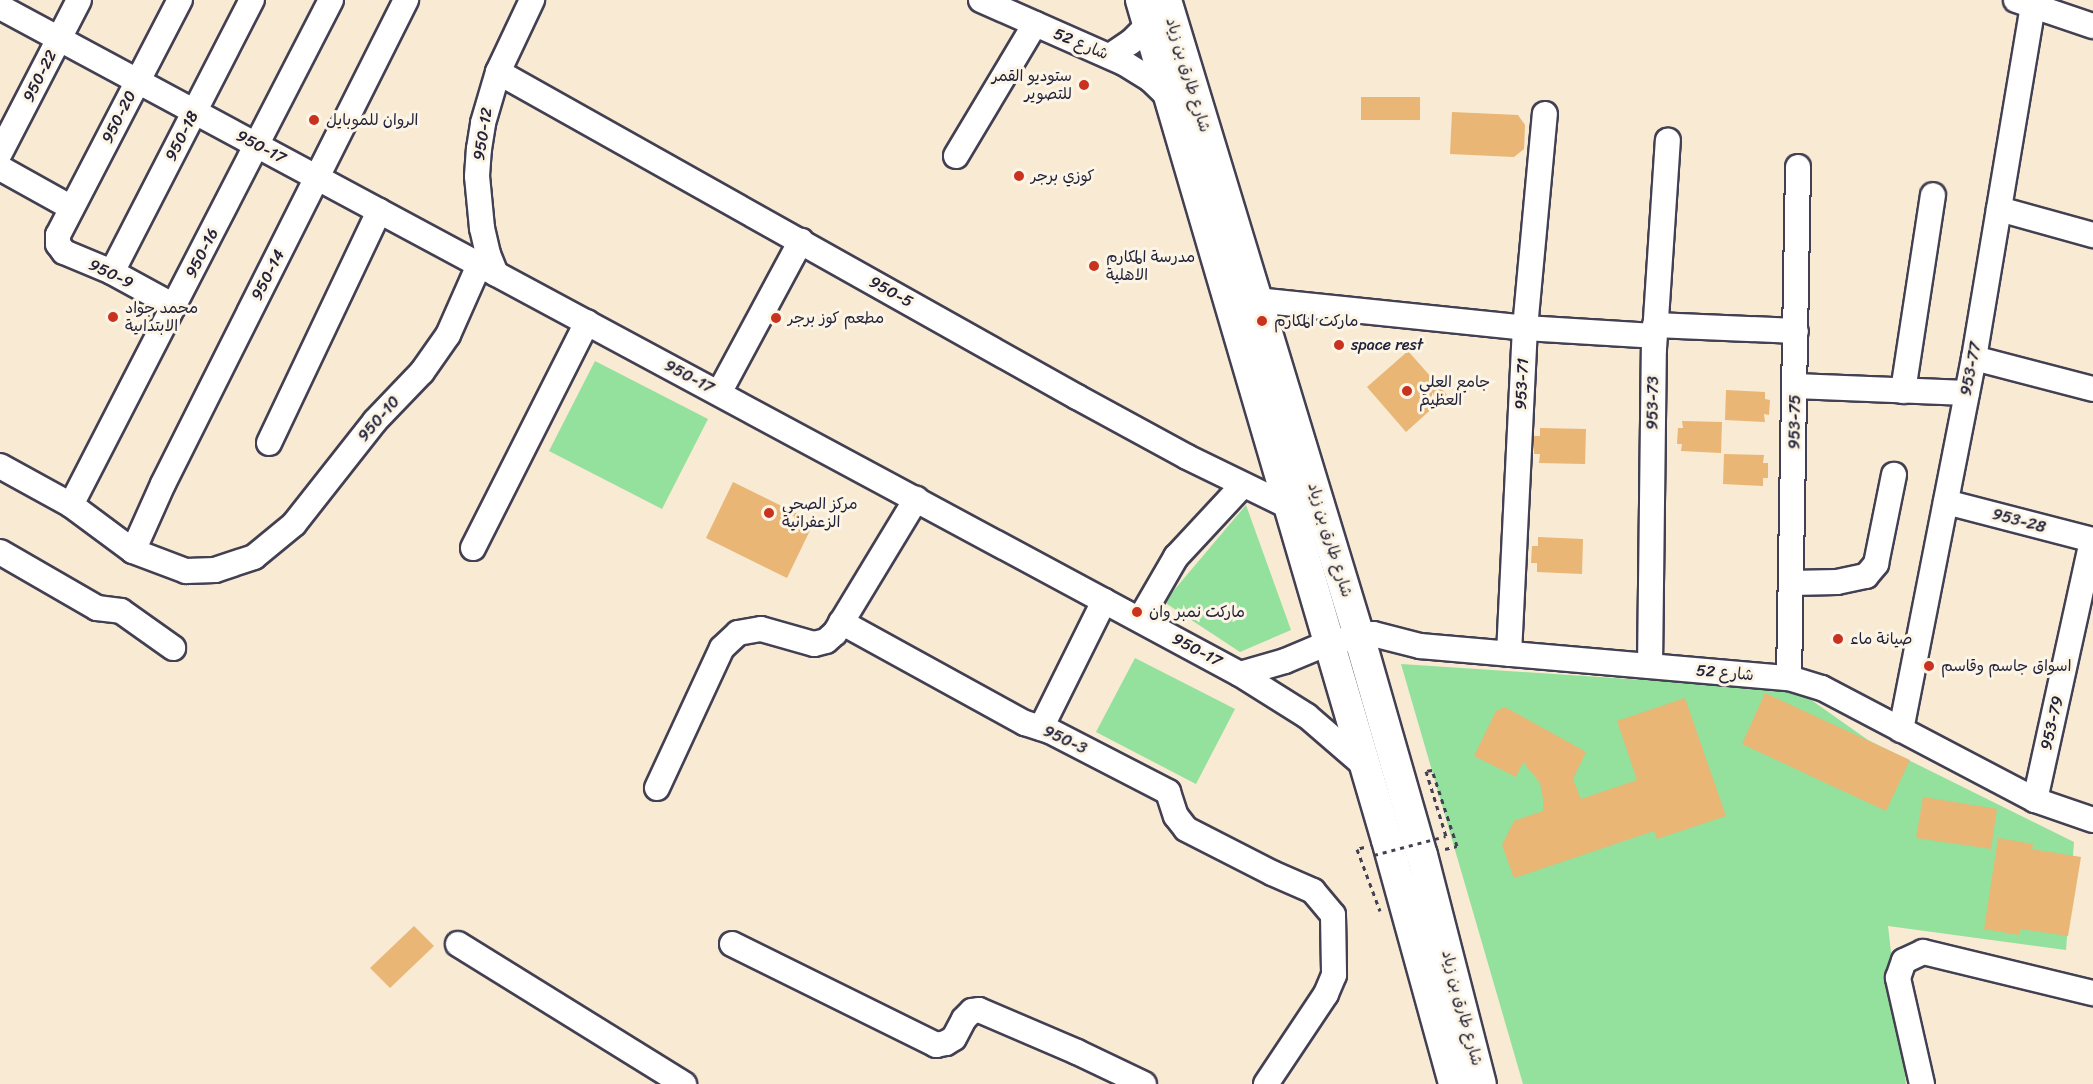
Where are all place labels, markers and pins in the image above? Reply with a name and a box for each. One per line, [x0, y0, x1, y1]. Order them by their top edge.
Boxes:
place label: ستوديو القمر للتصوير [992, 66, 1072, 104]
marker: ستوديو القمر للتصوير [1077, 78, 1091, 92]
place label: الروان للموبايل [326, 110, 419, 130]
marker: الروان للموبايل [307, 113, 321, 127]
place label: كوزي برجر [1031, 166, 1095, 186]
marker: كوزي برجر [1012, 169, 1026, 183]
place label: مدرسة المكارم الاهلية [1106, 247, 1195, 285]
marker: مدرسة المكارم الاهلية [1087, 259, 1101, 273]
place label: محمد جواد الابتداىية [125, 298, 198, 336]
place label: مطعم كوز برجر [788, 308, 884, 328]
marker: محمد جواد الابتداىية [106, 310, 120, 324]
marker: مطعم كوز برجر [769, 311, 783, 325]
place label: ماركت المكارم [1274, 311, 1358, 331]
marker: ماركت المكارم [1255, 314, 1269, 328]
place label: space rest [1351, 335, 1424, 355]
marker: space rest [1332, 338, 1346, 352]
place label: جامع العلي العظيم [1419, 372, 1490, 410]
marker: جامع العلي العظيم [1400, 384, 1414, 398]
place label: مركز الصحي الزعفرانية [782, 494, 858, 532]
marker: مركز الصحي الزعفرانية [760, 504, 778, 522]
place label: ماركت نمبر وان [1149, 602, 1245, 622]
marker: ماركت نمبر وان [1130, 605, 1144, 619]
place label: صيانة ماء [1850, 629, 1913, 649]
marker: صيانة ماء [1831, 632, 1845, 646]
place label: اسواق جاسم وقاسم [1941, 656, 2072, 676]
marker: اسواق جاسم وقاسم [1922, 659, 1936, 673]

